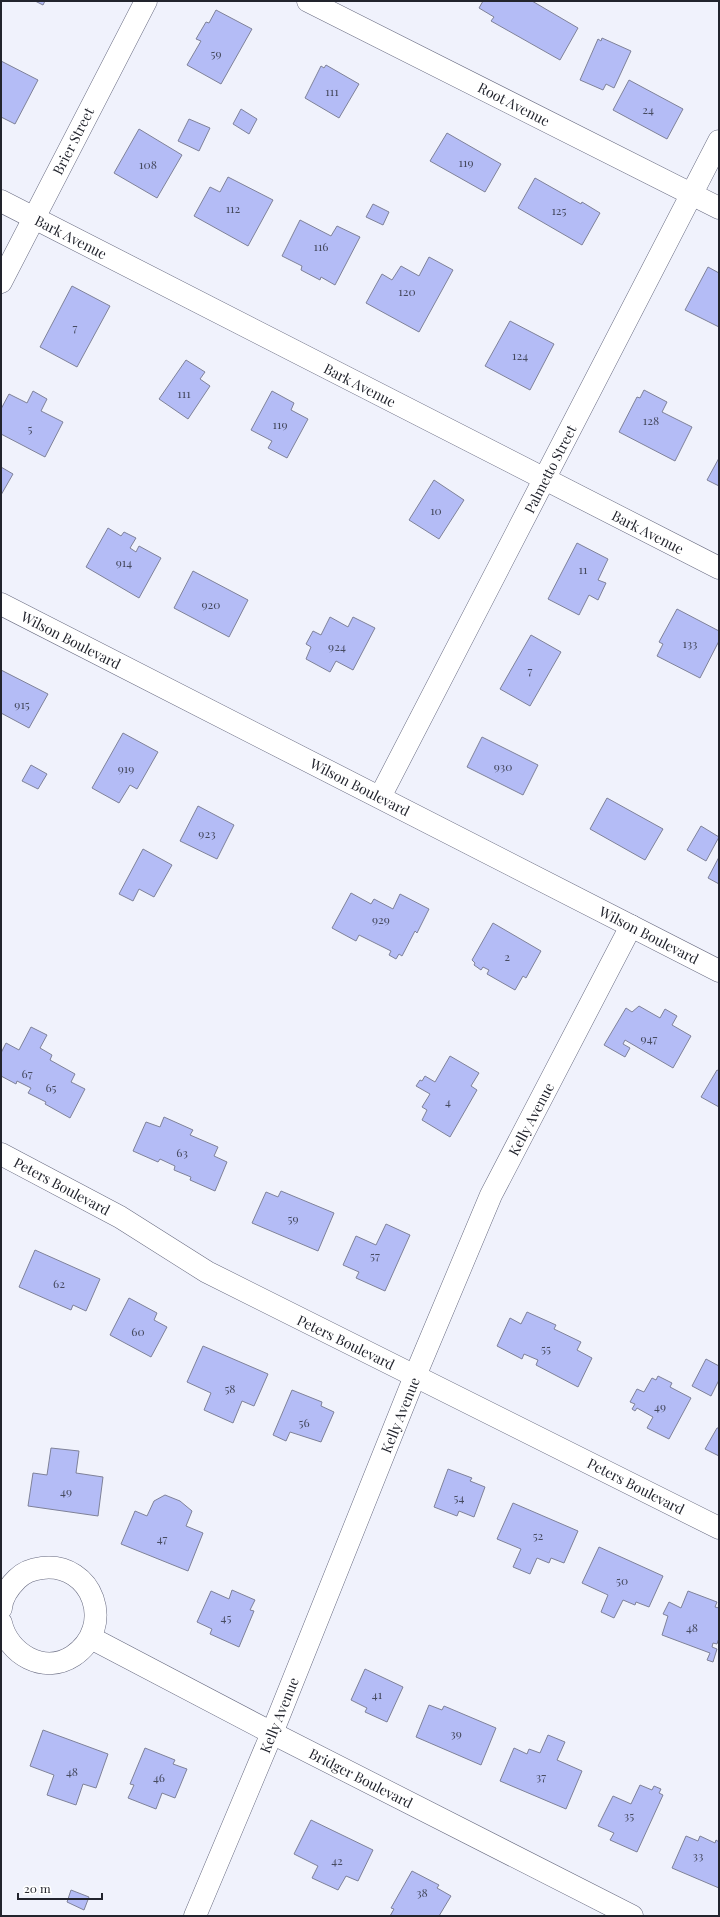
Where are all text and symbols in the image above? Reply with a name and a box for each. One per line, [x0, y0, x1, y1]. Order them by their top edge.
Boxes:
house number: 59 [210, 45, 222, 61]
street label: Root Avenue [475, 78, 553, 130]
house number: 111 [325, 83, 339, 99]
house number: 24 [642, 101, 654, 117]
street label: Brier Street [48, 103, 99, 178]
house number: 119 [459, 154, 474, 170]
house number: 108 [139, 156, 157, 172]
house number: 112 [226, 200, 241, 216]
house number: 125 [551, 202, 567, 218]
street label: Bark Avenue [32, 211, 110, 263]
house number: 116 [313, 238, 329, 254]
house number: 120 [398, 283, 416, 299]
house number: 7 [73, 319, 78, 335]
house number: 124 [512, 347, 528, 363]
street label: Bark Avenue [321, 359, 399, 411]
house number: 111 [177, 385, 191, 401]
house number: 128 [643, 412, 659, 428]
house number: 119 [273, 416, 288, 432]
house number: 5 [28, 420, 33, 436]
street label: Palmetto Street [520, 421, 581, 516]
house number: 10 [430, 502, 442, 518]
street label: Bark Avenue [609, 506, 687, 558]
house number: 914 [116, 554, 132, 570]
house number: 11 [579, 561, 588, 577]
house number: 920 [201, 596, 221, 612]
street label: Wilson Boulevard [17, 606, 124, 673]
house number: 133 [682, 635, 698, 651]
house number: 924 [328, 638, 346, 654]
house number: 7 [528, 662, 533, 678]
house number: 915 [14, 696, 30, 712]
street label: Wilson Boulevard [306, 753, 413, 820]
house number: 930 [494, 758, 512, 774]
house number: 919 [118, 760, 134, 776]
house number: 923 [198, 825, 216, 841]
street label: Wilson Boulevard [595, 901, 702, 968]
house number: 929 [372, 911, 390, 927]
house number: 2 [504, 948, 510, 964]
house number: 947 [641, 1030, 657, 1046]
house number: 67 [21, 1065, 33, 1081]
house number: 65 [45, 1079, 57, 1095]
street label: Kelly Avenue [504, 1079, 558, 1159]
house number: 4 [445, 1093, 451, 1109]
house number: 63 [176, 1144, 188, 1160]
street label: Peters Boulevard [11, 1153, 113, 1219]
house number: 59 [287, 1210, 299, 1226]
house number: 57 [370, 1247, 380, 1263]
house number: 62 [53, 1275, 65, 1291]
street label: Peters Boulevard [294, 1310, 398, 1374]
house number: 60 [131, 1323, 145, 1339]
house number: 55 [541, 1340, 551, 1356]
street label: Kelly Avenue [376, 1374, 424, 1456]
house number: 58 [224, 1380, 236, 1396]
house number: 49 [654, 1398, 666, 1414]
house number: 56 [298, 1414, 310, 1430]
street label: Peters Boulevard [584, 1453, 688, 1519]
house number: 49 [60, 1483, 72, 1499]
house number: 54 [454, 1489, 465, 1505]
house number: 52 [533, 1527, 544, 1543]
house number: 47 [157, 1530, 167, 1546]
house number: 50 [616, 1572, 628, 1588]
house number: 45 [221, 1609, 231, 1625]
house number: 48 [686, 1619, 698, 1635]
street label: Kelly Avenue [255, 1674, 303, 1756]
house number: 41 [372, 1686, 383, 1702]
house number: 39 [450, 1725, 462, 1741]
street label: Bridger Boulevard [306, 1744, 416, 1812]
house number: 48 [66, 1763, 78, 1779]
house number: 37 [536, 1768, 546, 1784]
house number: 46 [153, 1769, 165, 1785]
house number: 35 [624, 1807, 634, 1823]
house number: 33 [693, 1847, 703, 1863]
house number: 42 [331, 1852, 343, 1868]
scale bar [18, 1875, 102, 1901]
text: 20 m [24, 1880, 51, 1896]
house number: 38 [416, 1884, 428, 1900]

